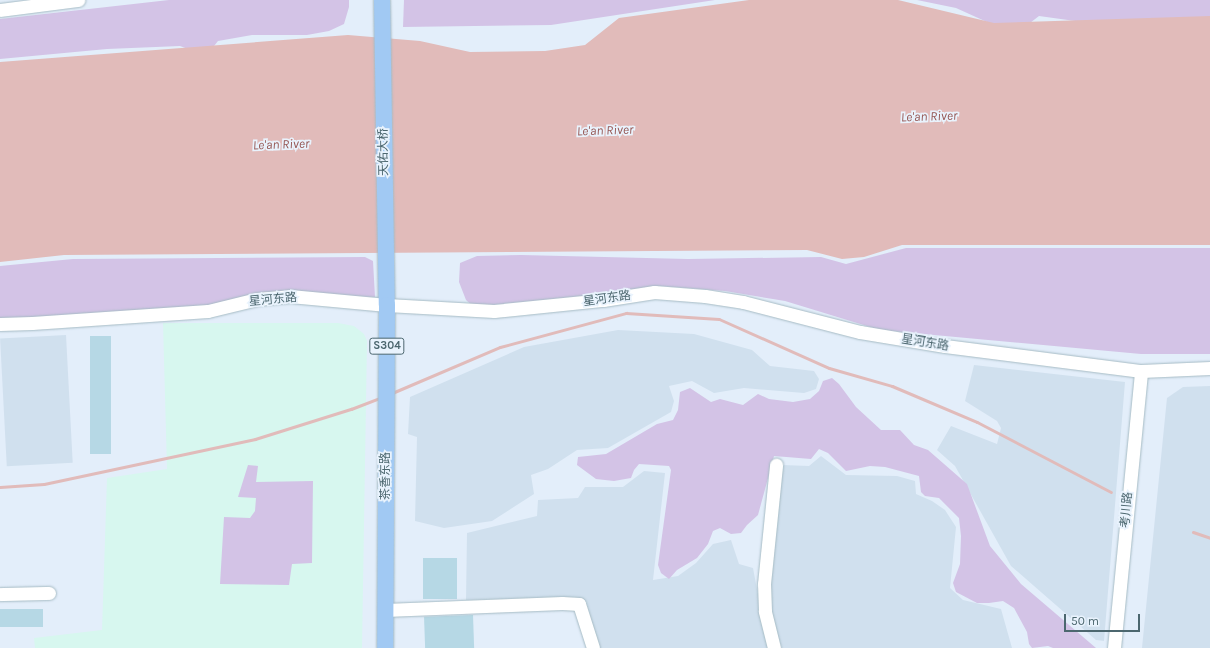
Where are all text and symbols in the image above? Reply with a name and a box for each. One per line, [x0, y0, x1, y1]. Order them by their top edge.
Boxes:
water label: Le'an River [900, 108, 958, 126]
water label: Le'an River [576, 122, 634, 140]
street label: 天佑大桥 [376, 128, 392, 176]
water label: Le'an River [252, 136, 310, 154]
street label: 星河东路 [582, 289, 632, 309]
street label: 星河东路 [248, 291, 298, 309]
street label: 星河东路 [900, 332, 950, 354]
road number: S304 [369, 337, 405, 355]
street label: 茶香东路 [379, 452, 393, 500]
street label: 考川路 [1118, 491, 1136, 529]
scale bar [1066, 606, 1142, 632]
text: 50 m [1071, 614, 1099, 628]

